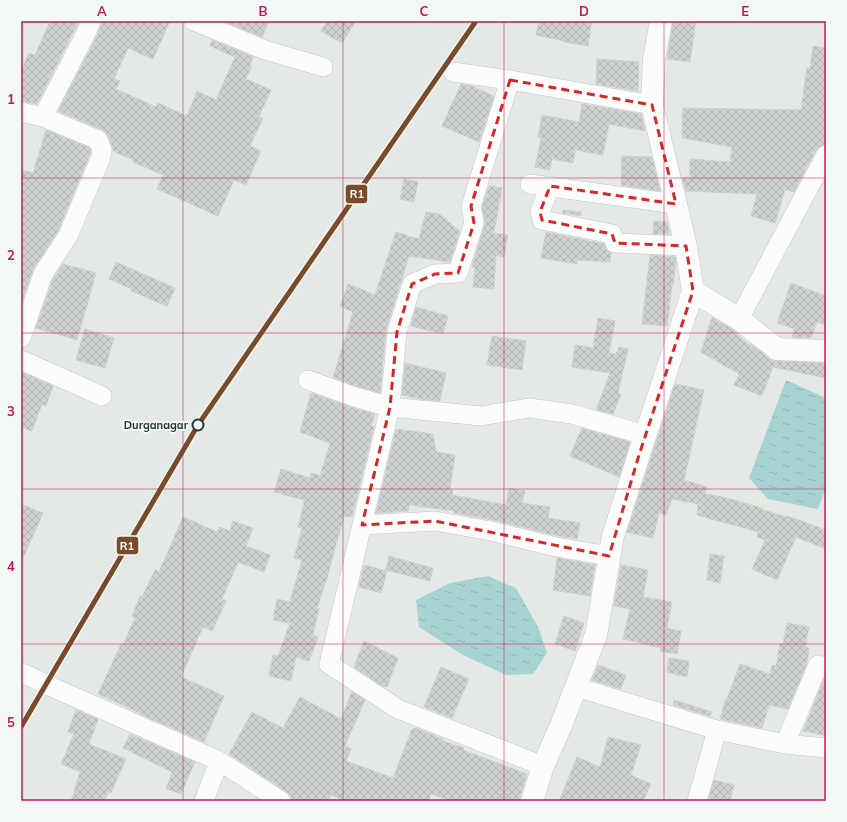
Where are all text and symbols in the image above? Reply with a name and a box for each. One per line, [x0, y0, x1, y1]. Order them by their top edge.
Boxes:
text: A [97, 3, 107, 19]
text: B [259, 3, 268, 19]
text: C [420, 3, 429, 19]
text: D [579, 3, 589, 19]
text: E [741, 3, 749, 19]
text: 1 [7, 91, 15, 107]
line badge: R1 [345, 184, 368, 204]
text: R1 [350, 187, 365, 201]
text: 2 [7, 247, 15, 263]
text: 3 [7, 403, 15, 419]
place label: Durganagar [124, 418, 189, 432]
marker: Durganagar [191, 418, 205, 432]
line badge: R1 [116, 536, 139, 555]
text: R1 [120, 539, 135, 553]
text: 4 [7, 558, 15, 574]
text: 5 [7, 714, 15, 730]

